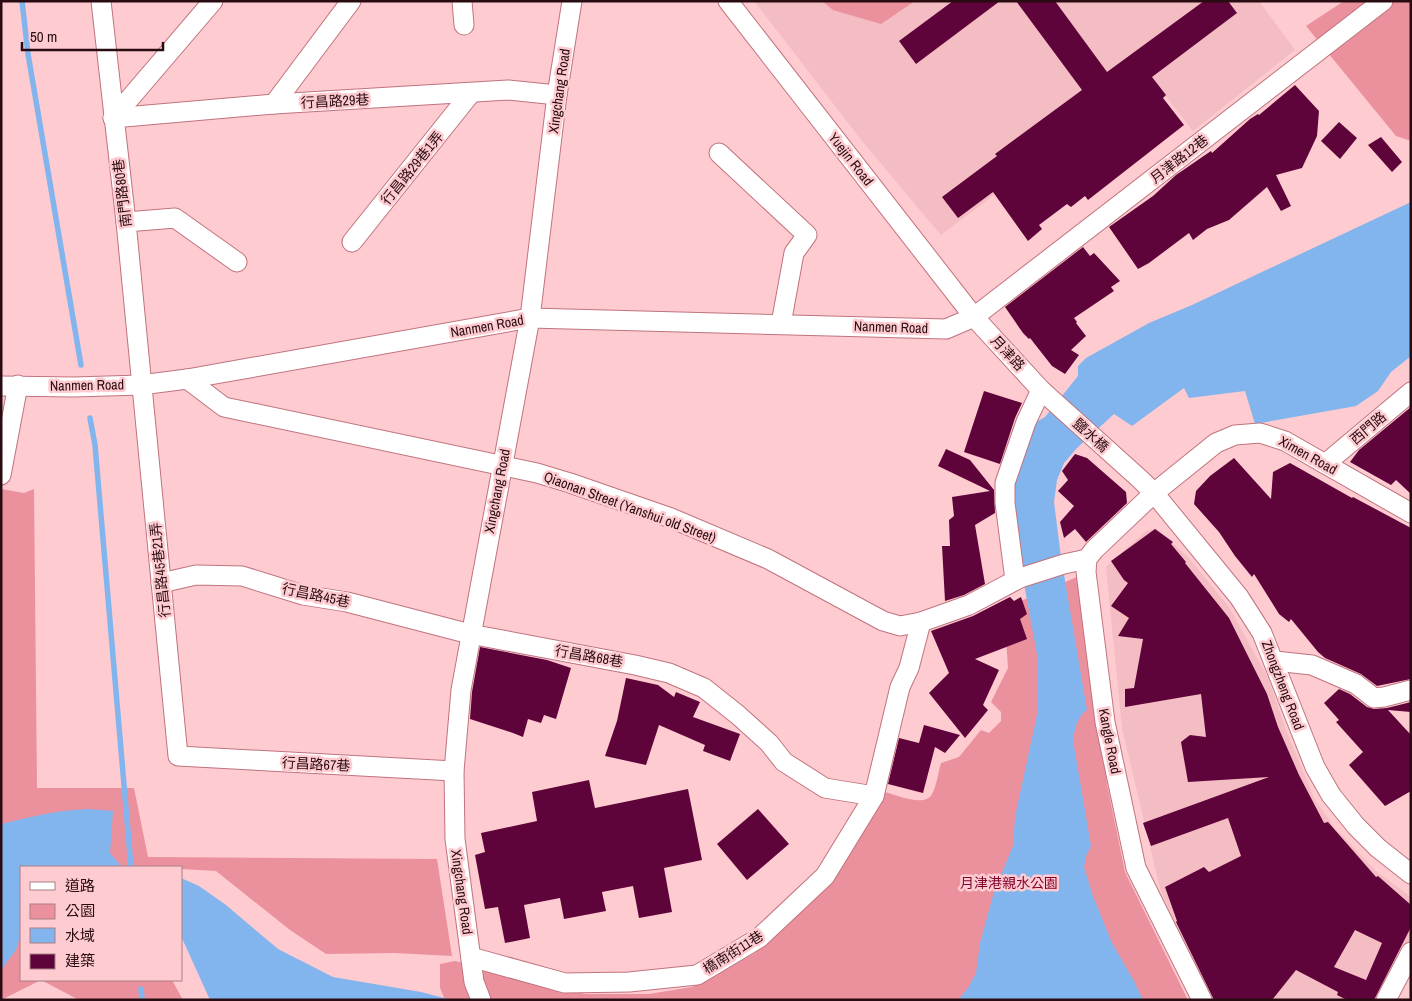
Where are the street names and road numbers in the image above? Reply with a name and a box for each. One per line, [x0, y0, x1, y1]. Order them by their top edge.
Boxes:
street label: Xingchang Road [544, 47, 574, 135]
street label: 行昌路29巷 [300, 90, 370, 112]
street label: 行昌路29巷1弄 [377, 128, 447, 208]
street label: Yuejin Road [825, 129, 877, 189]
street label: 月津路12巷 [1146, 131, 1212, 187]
street label: 南門路80巷 [109, 158, 135, 228]
street label: Nanmen Road [449, 311, 525, 341]
street label: Nanmen Road [854, 317, 928, 337]
street label: 月津路 [987, 332, 1029, 374]
street label: Nanmen Road [50, 375, 124, 395]
street label: 西門路 [1346, 408, 1390, 448]
street label: 鹽水橋 [1069, 414, 1113, 456]
street label: Ximen Road [1276, 432, 1340, 478]
street label: Xingchang Road [480, 447, 514, 535]
street label: Qiaonan Street (Yanshui old Street) [541, 467, 719, 547]
street label: 行昌路45巷21弄 [146, 522, 174, 618]
street label: 行昌路45巷 [280, 579, 352, 611]
street label: Zhongzheng Road [1258, 638, 1308, 732]
street label: 行昌路68巷 [554, 641, 624, 671]
street label: Kangle Road [1095, 707, 1125, 775]
street label: 行昌路67巷 [281, 753, 351, 775]
street label: Xingchang Road [447, 848, 477, 936]
street label: 橋南街11巷 [699, 926, 767, 978]

